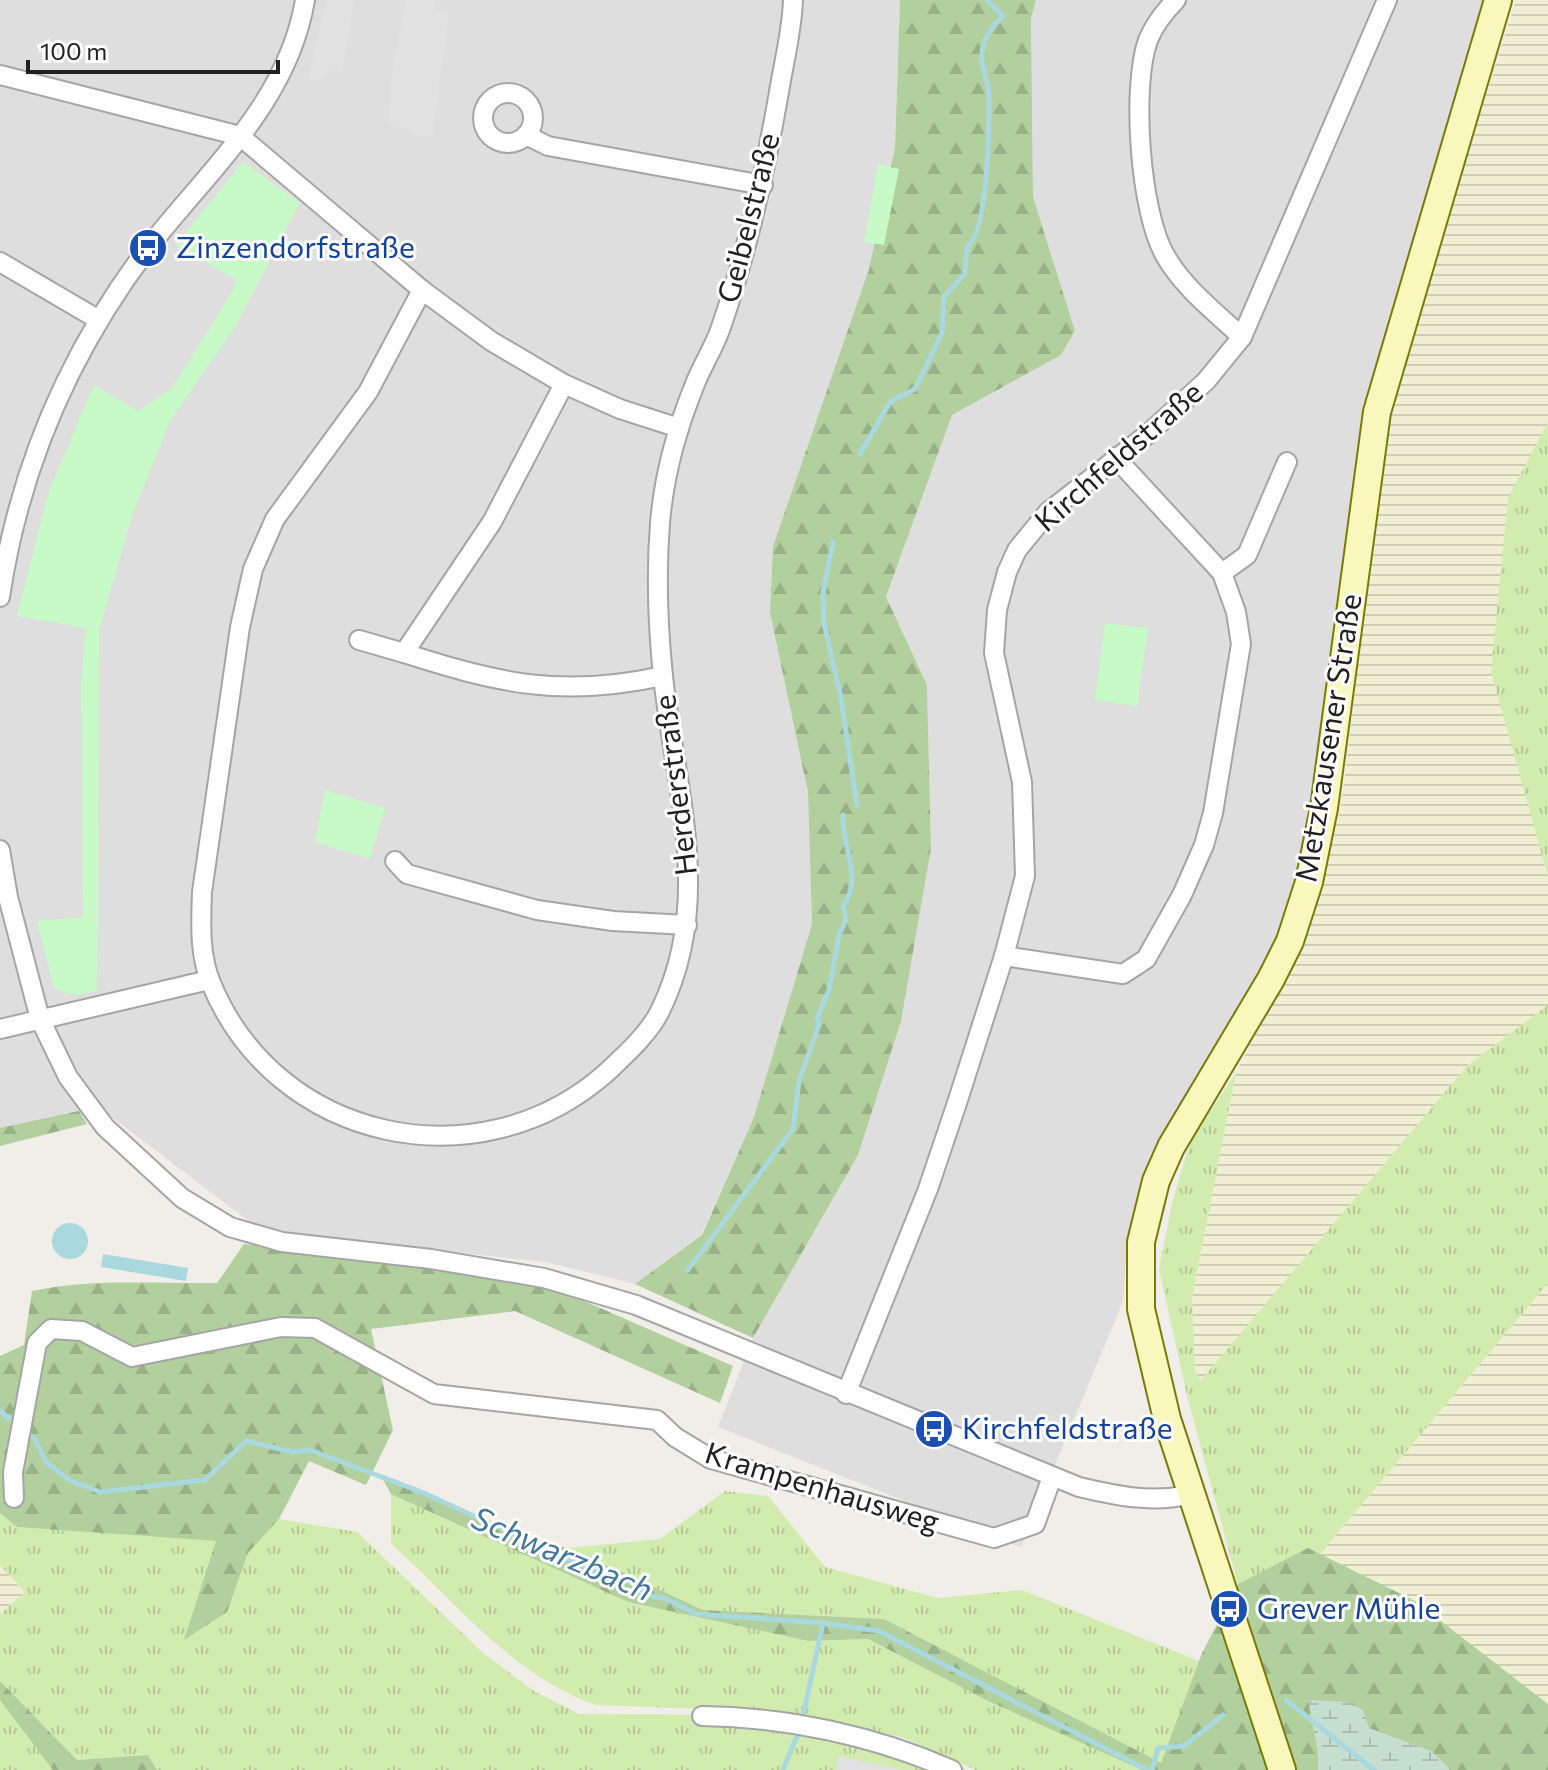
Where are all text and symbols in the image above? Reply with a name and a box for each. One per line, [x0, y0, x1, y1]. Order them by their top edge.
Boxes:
scale bar [28, 24, 278, 74]
text: 100 m [40, 36, 107, 65]
street label: Geibelstraße [708, 129, 786, 306]
bus stop icon: Zinzendorfstraße [127, 227, 169, 269]
place label: Zinzendorfstraße [176, 227, 415, 264]
street label: Kirchfeldstraße [1026, 372, 1209, 538]
street label: Metzkausener Straße [1285, 591, 1368, 884]
street label: Herderstraße [644, 693, 703, 878]
bus stop icon: Kirchfeldstraße [913, 1408, 955, 1450]
place label: Kirchfeldstraße [962, 1408, 1172, 1445]
street label: Krampenhausweg [701, 1432, 944, 1539]
water label: Schwarzbach [466, 1496, 659, 1608]
bus stop icon: Grever Mühle [1208, 1588, 1250, 1630]
place label: Grever Mühle [1257, 1588, 1440, 1625]

